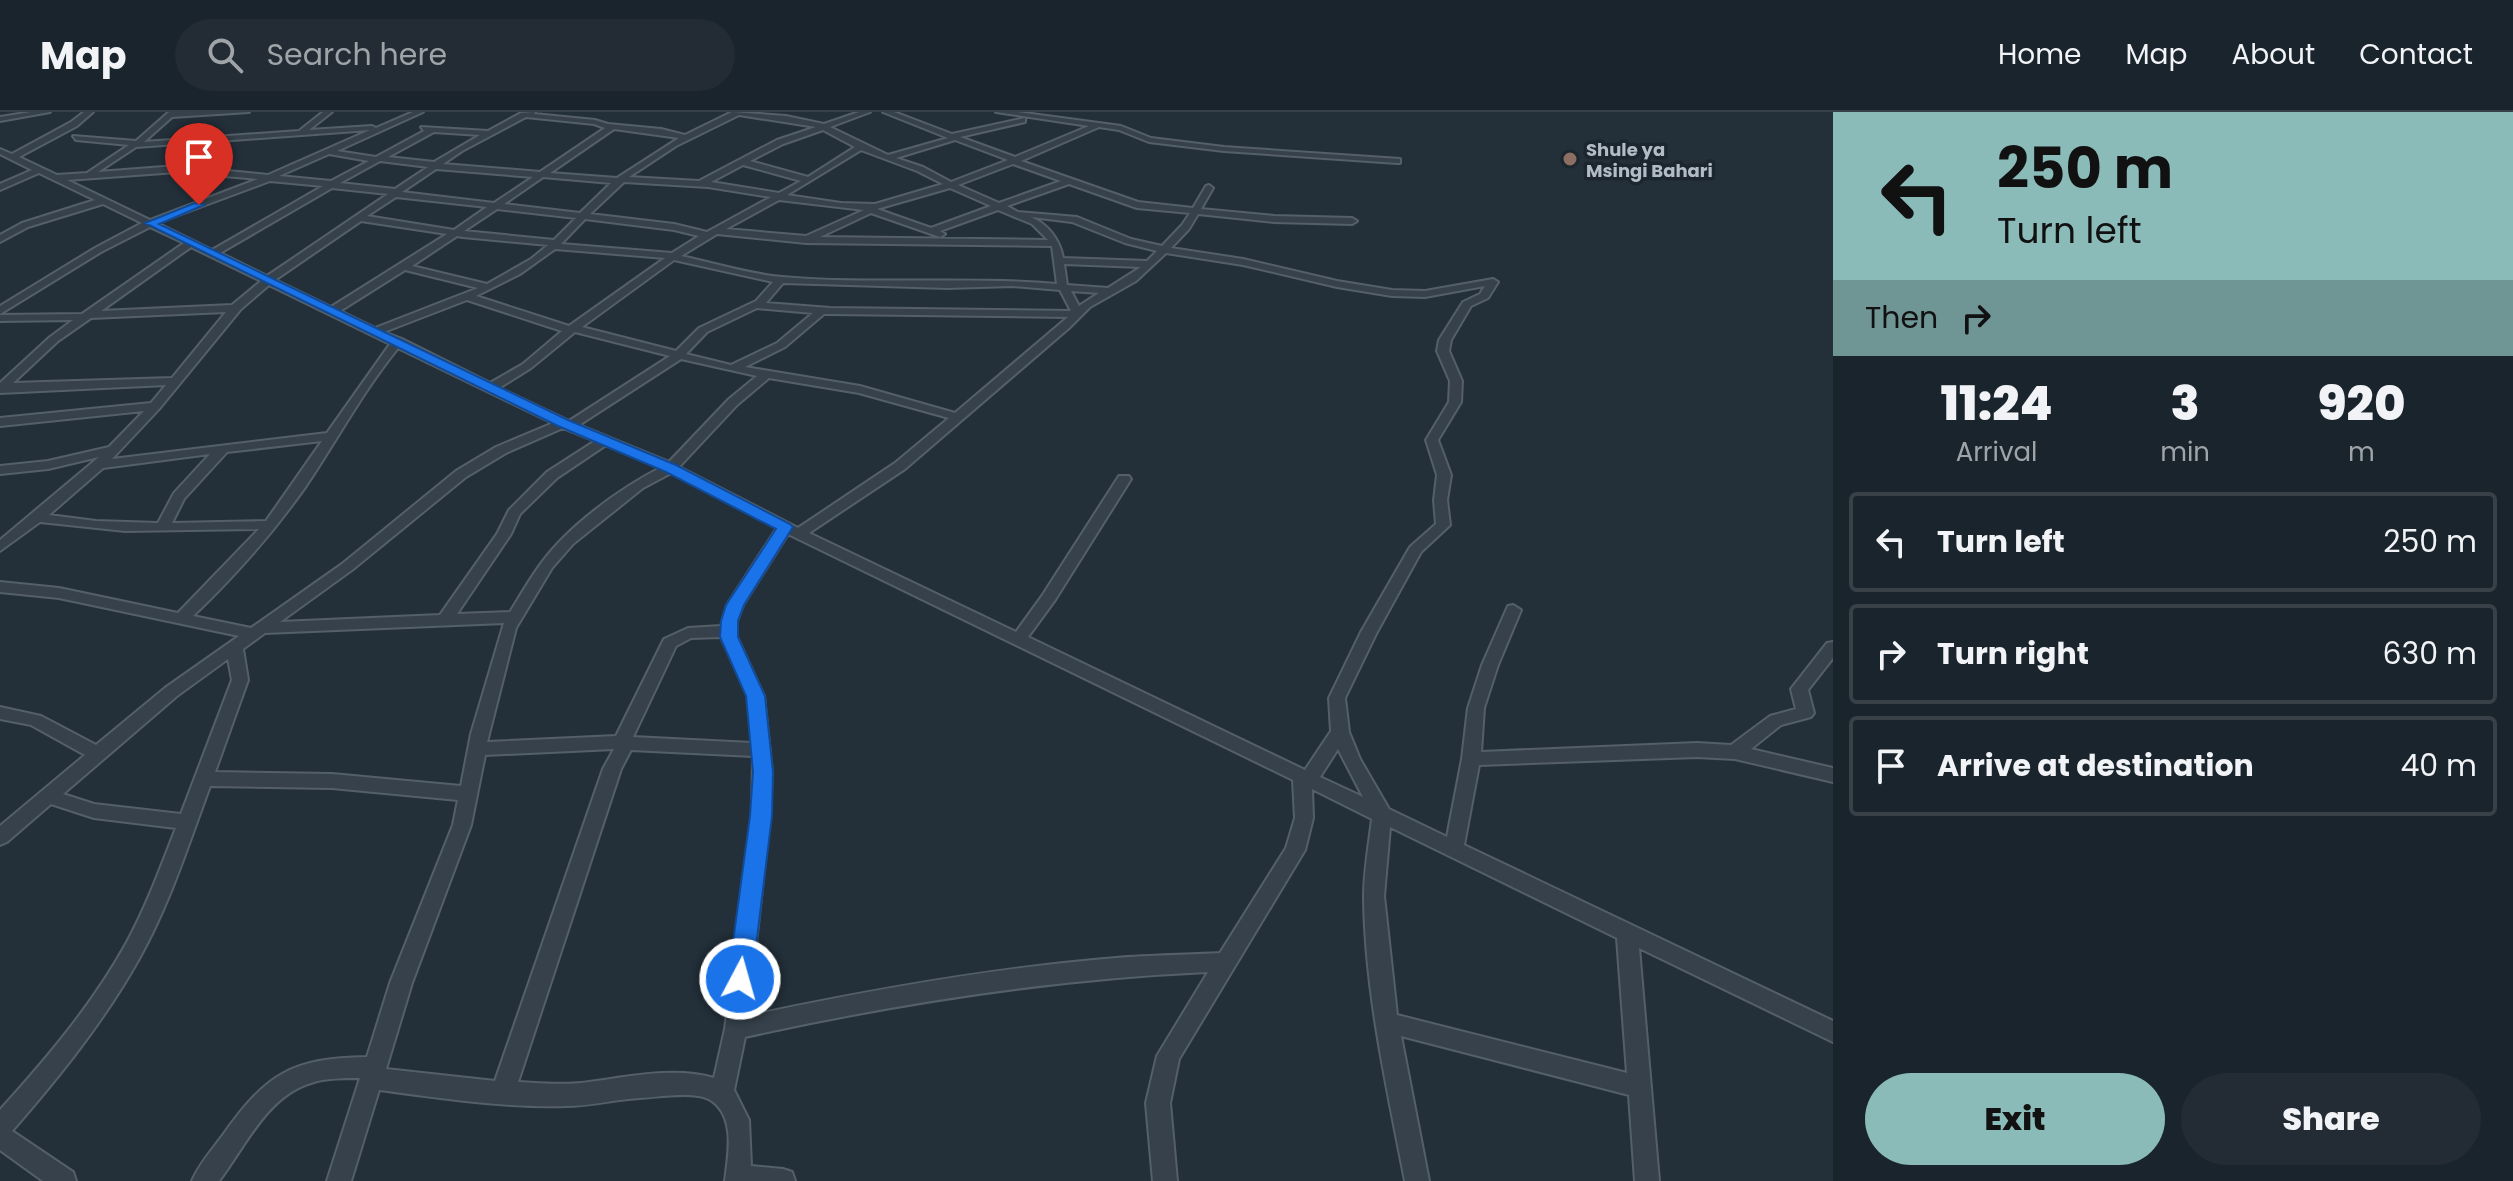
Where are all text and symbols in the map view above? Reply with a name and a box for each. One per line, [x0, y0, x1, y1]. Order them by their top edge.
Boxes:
search box [175, 19, 735, 91]
text: Map [40, 29, 127, 82]
icon: search [203, 33, 247, 77]
text: Search here [267, 33, 447, 76]
text: Home [1998, 35, 2081, 74]
text: Map [2125, 35, 2187, 74]
text: About [2231, 35, 2315, 74]
text: Contact [2359, 35, 2473, 74]
pin [165, 123, 233, 205]
text: 250 m [1997, 129, 2173, 208]
icon: arrive [177, 135, 221, 179]
place label: Shule ya Msingi Bahari [1586, 137, 1713, 183]
icon: left [1865, 144, 1969, 248]
marker: Shule ya Msingi Bahari [1561, 150, 1579, 168]
text: Turn left [1997, 205, 2142, 256]
text: Then [1865, 296, 1938, 339]
icon: right [1954, 296, 1998, 340]
text: 11:24 [1941, 370, 2053, 437]
text: 3 [2170, 370, 2200, 437]
text: 920 [2318, 370, 2405, 437]
text: Arrival [1956, 434, 2038, 470]
text: min [2160, 434, 2210, 470]
text: m [2348, 434, 2375, 470]
icon: left [1869, 520, 1913, 564]
text: Turn left [1937, 520, 2065, 563]
text: 250 m [2383, 520, 2477, 563]
icon: right [1869, 632, 1913, 676]
text: Turn right [1937, 632, 2089, 675]
text: 630 m [2383, 632, 2477, 675]
icon: arrive [1869, 744, 1913, 788]
text: Arrive at destination [1937, 744, 2254, 787]
text: 40 m [2400, 744, 2477, 787]
position arrow [698, 937, 782, 1021]
button: Exit [1865, 1073, 2165, 1165]
button: Share [2181, 1073, 2481, 1165]

